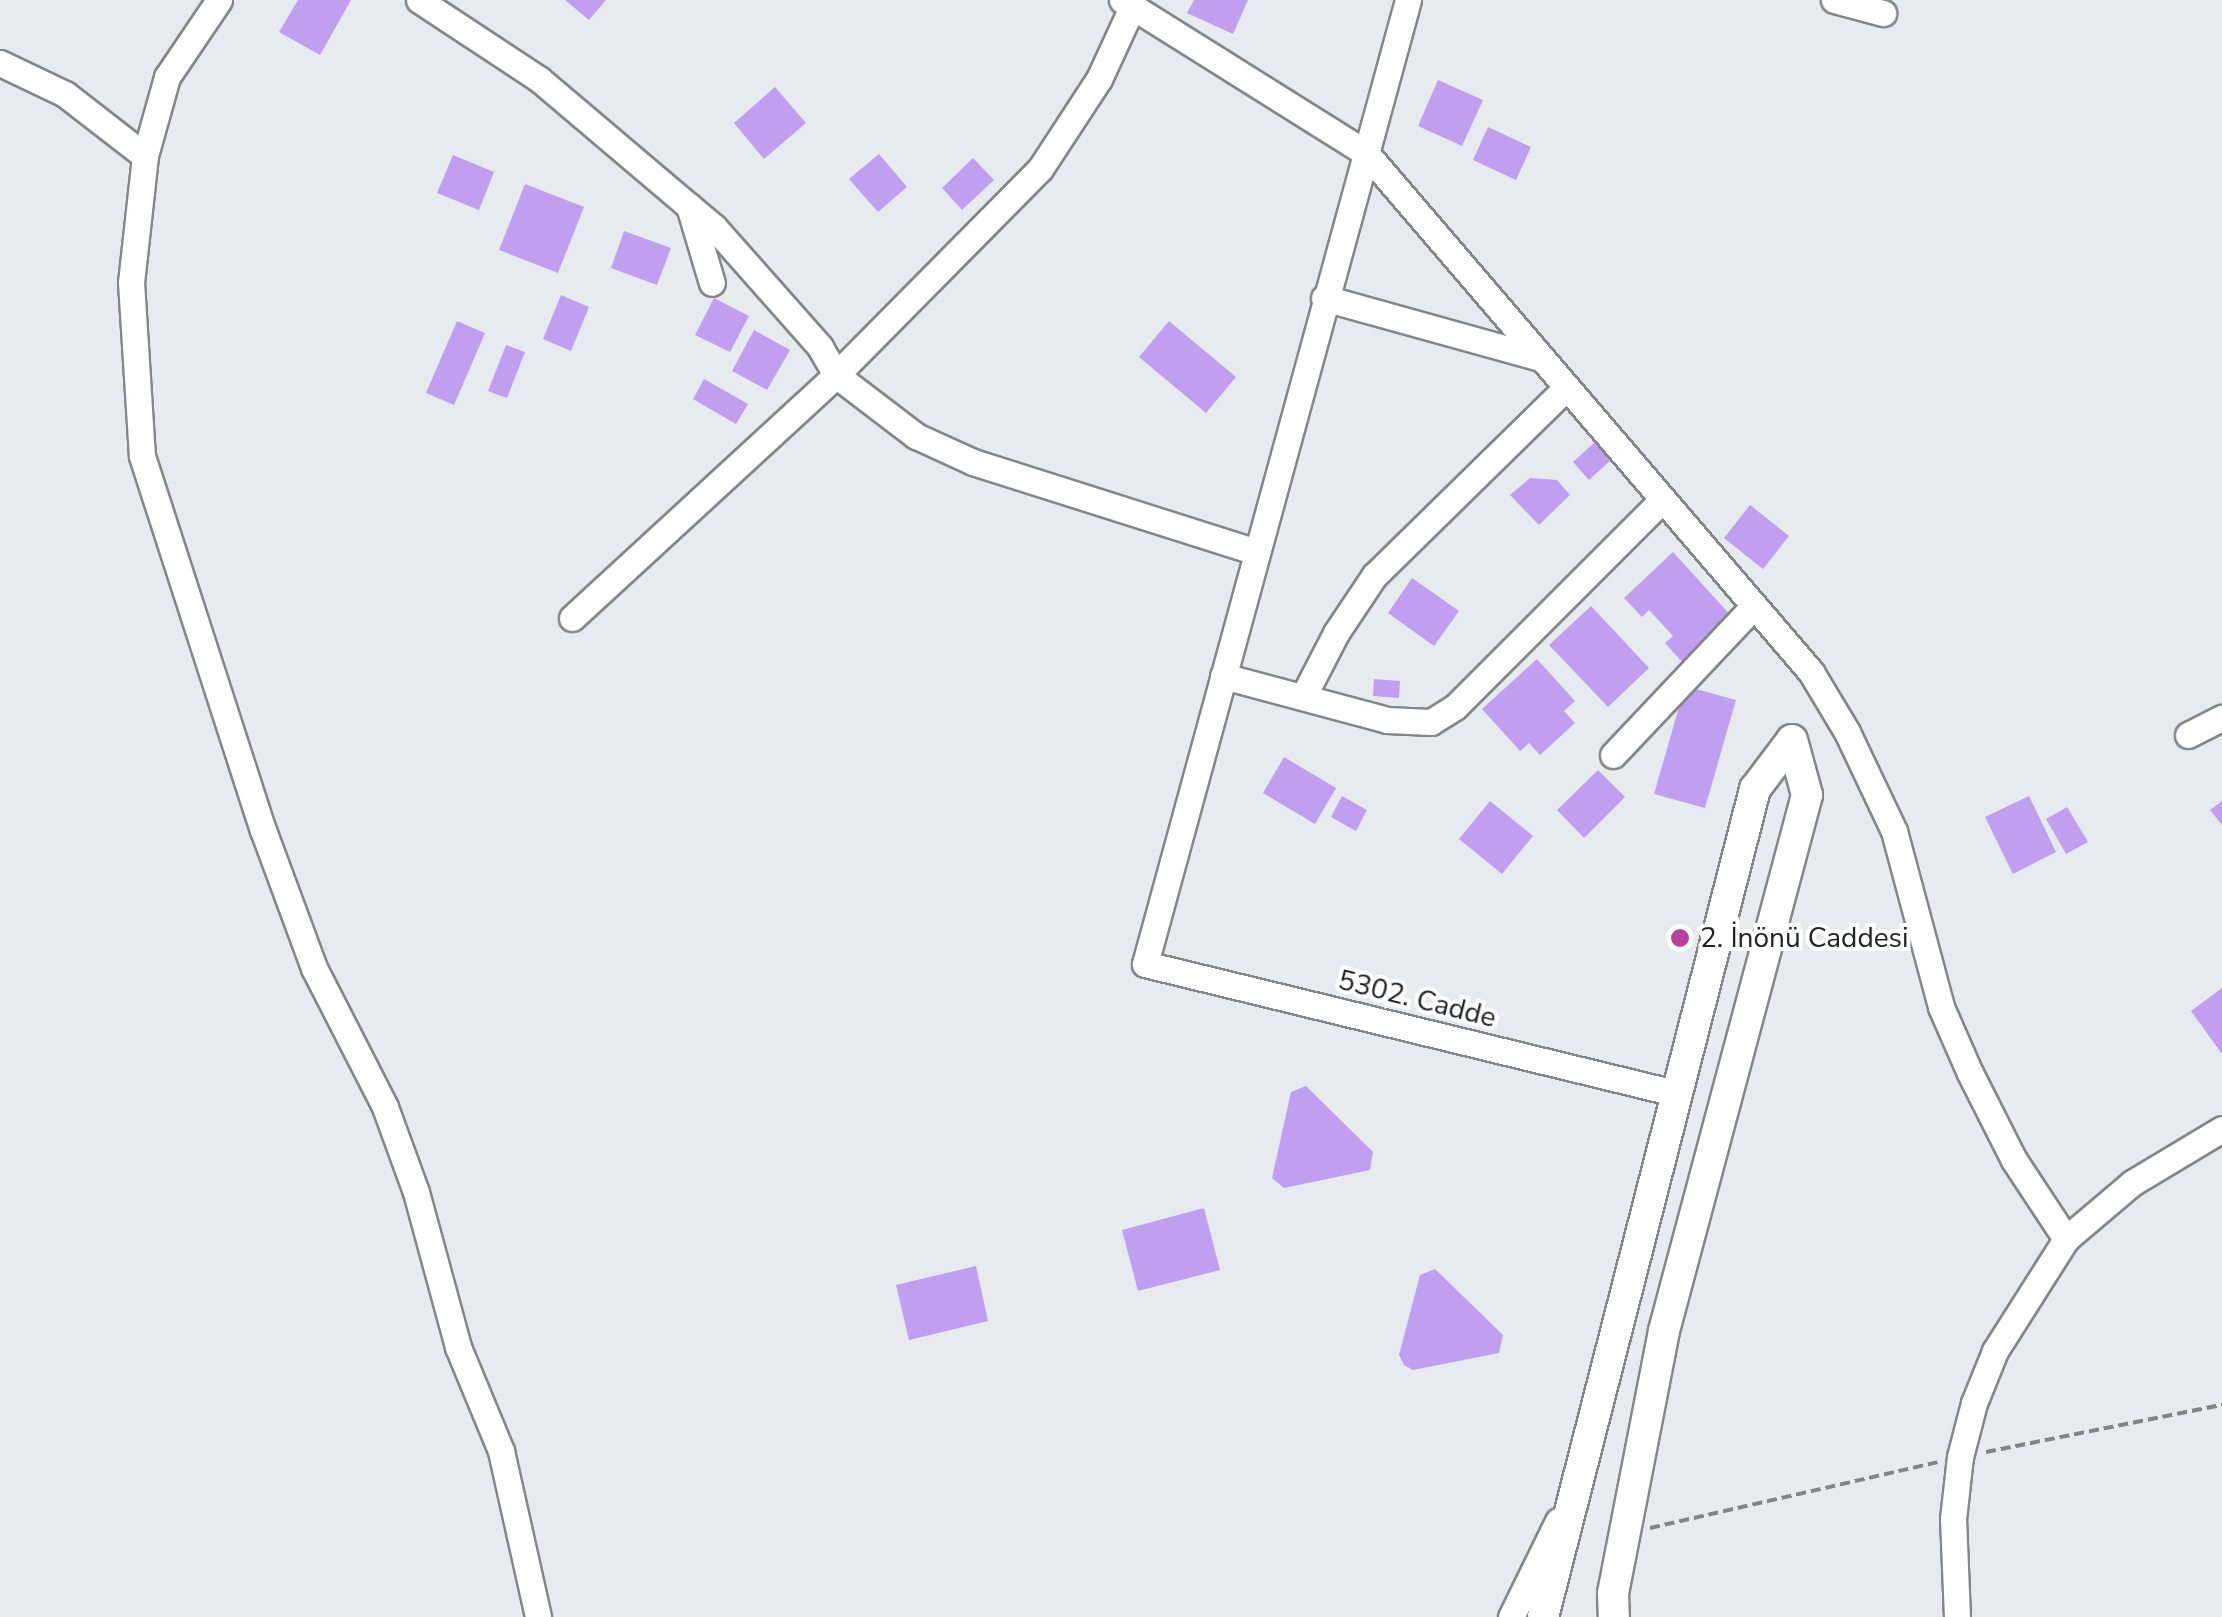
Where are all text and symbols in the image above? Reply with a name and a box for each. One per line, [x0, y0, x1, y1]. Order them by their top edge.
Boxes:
place label: 2. İnönü Caddesi [1700, 921, 1909, 955]
marker: 2. İnönü Caddesi [1669, 927, 1691, 949]
street label: 5302. Cadde [1335, 963, 1499, 1035]

